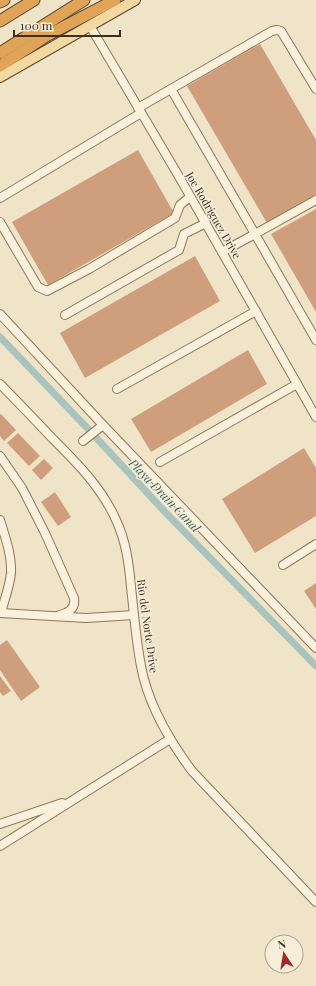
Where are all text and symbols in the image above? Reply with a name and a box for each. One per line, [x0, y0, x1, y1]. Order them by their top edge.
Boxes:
scale bar [14, 12, 120, 38]
text: 100 m [20, 17, 53, 33]
street label: Joe Rodriguez Drive [182, 168, 245, 262]
water label: Playa Drain Canal [125, 454, 205, 536]
street label: Rio del Norte Drive [134, 578, 162, 674]
north arrow [264, 934, 304, 974]
text: N [276, 936, 287, 952]

